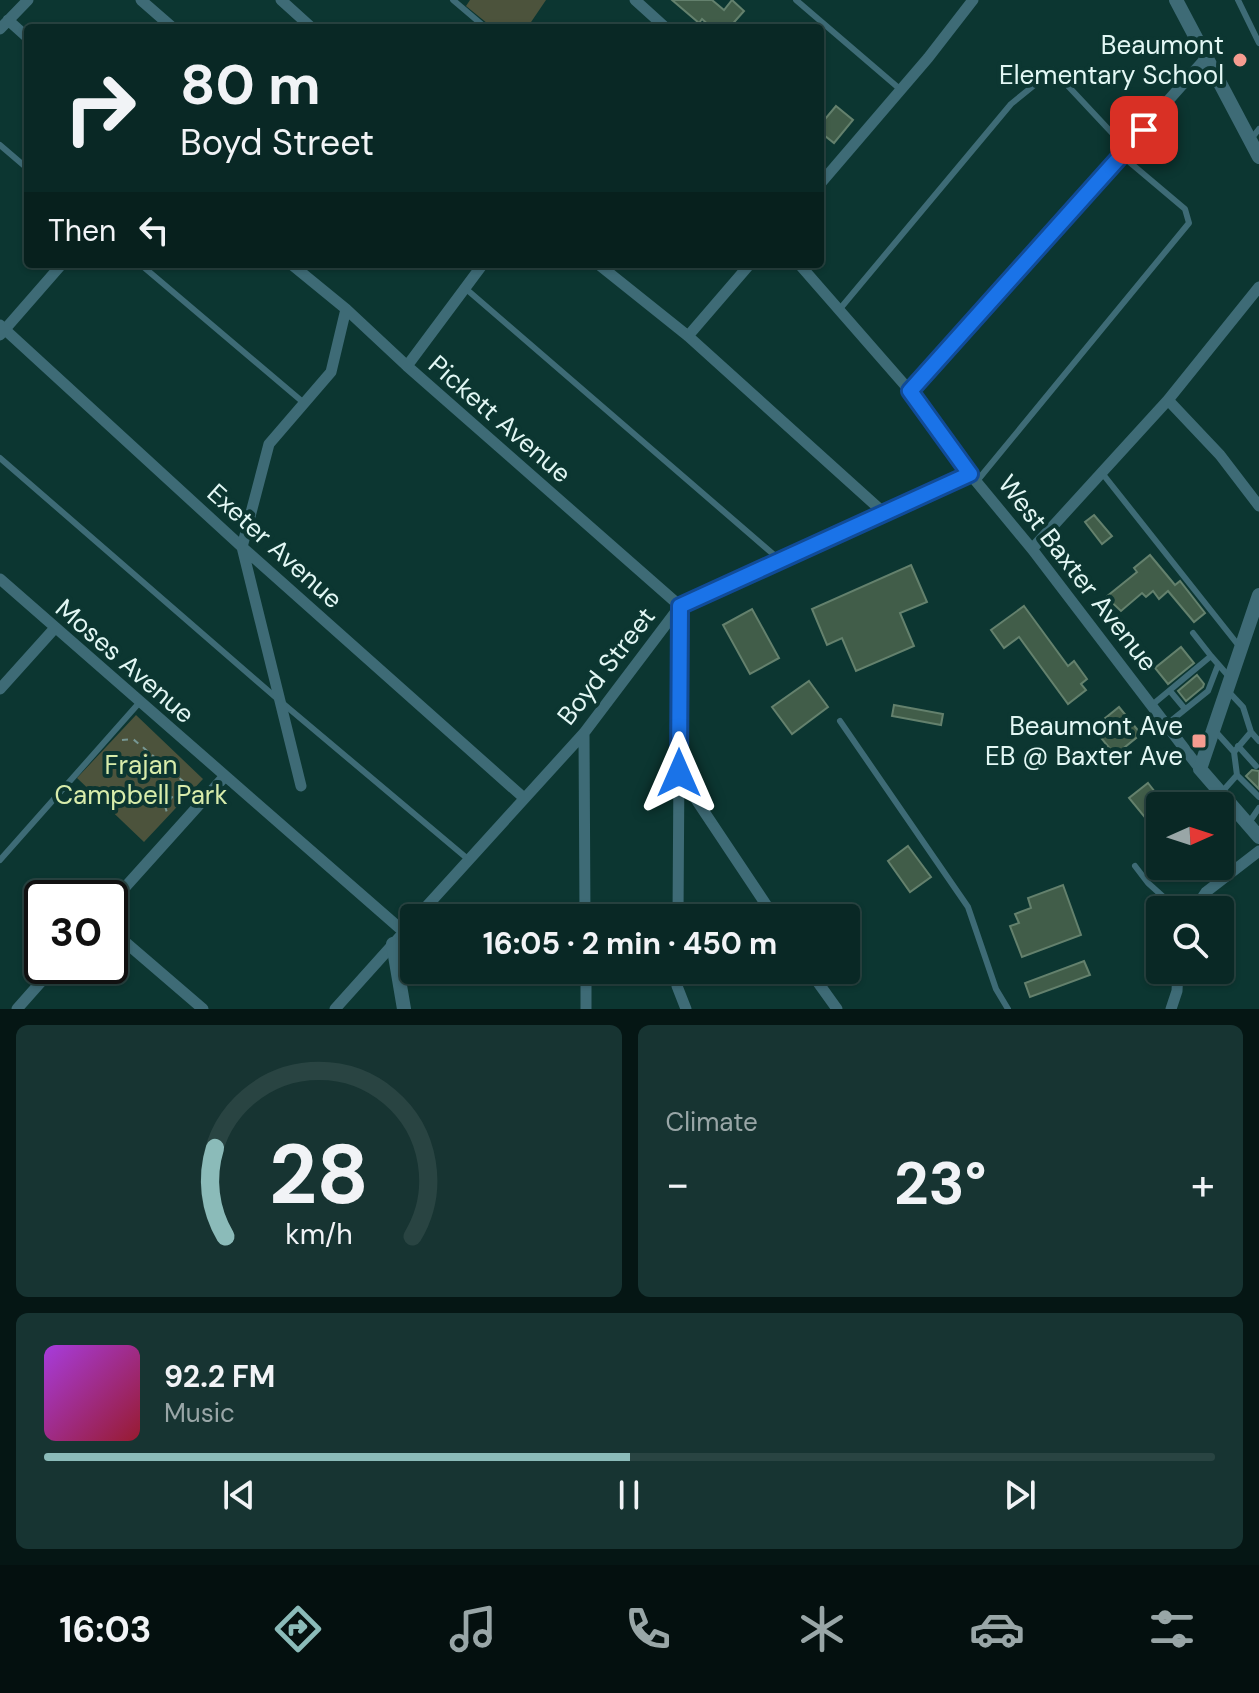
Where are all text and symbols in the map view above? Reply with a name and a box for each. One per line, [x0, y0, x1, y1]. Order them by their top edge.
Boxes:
place label: Beaumont Elementary School [999, 28, 1224, 92]
text: 80 m [180, 48, 321, 121]
marker: Beaumont Elementary School [1231, 51, 1249, 69]
icon: right [48, 56, 152, 160]
pin [1110, 96, 1178, 164]
icon: arrive [1122, 108, 1166, 152]
text: Boyd Street [180, 119, 374, 166]
icon: left [132, 208, 176, 252]
text: Then [48, 211, 116, 250]
street label: Pickett Avenue [422, 348, 578, 490]
street label: West Baxter Avenue [991, 468, 1165, 678]
street label: Exeter Avenue [200, 476, 350, 616]
street label: Moses Avenue [48, 591, 202, 731]
street label: Boyd Street [549, 600, 663, 732]
place label: Beaumont Ave EB @ Baxter Ave [985, 709, 1183, 773]
position arrow [637, 731, 721, 815]
marker: Beaumont Ave EB @ Baxter Ave [1190, 732, 1208, 750]
park label: Frajan Campbell Park [54, 748, 228, 812]
north arrow [1146, 792, 1234, 880]
map controls [1146, 792, 1234, 984]
speed limit sign: 30 [24, 880, 128, 984]
button: search [1146, 896, 1234, 984]
text: 16:05 · 2 min · 450 m [483, 924, 777, 963]
text: Climate [666, 1105, 758, 1139]
text: 28 [269, 1120, 369, 1229]
text: 23° [894, 1144, 987, 1223]
text: − [666, 1155, 690, 1213]
text: + [1191, 1155, 1215, 1213]
text: km/h [285, 1216, 353, 1253]
text: 92.2 FM [164, 1357, 275, 1396]
text: Music [164, 1396, 235, 1430]
icon: previous [217, 1473, 261, 1517]
icon: pause [607, 1473, 651, 1517]
icon: next [998, 1473, 1042, 1517]
icon: directions [270, 1601, 326, 1657]
icon: music [445, 1601, 501, 1657]
icon: phone [620, 1601, 676, 1657]
icon: climate [794, 1601, 850, 1657]
icon: car [969, 1601, 1025, 1657]
icon: filters [1144, 1601, 1200, 1657]
text: 16:03 [59, 1606, 151, 1653]

